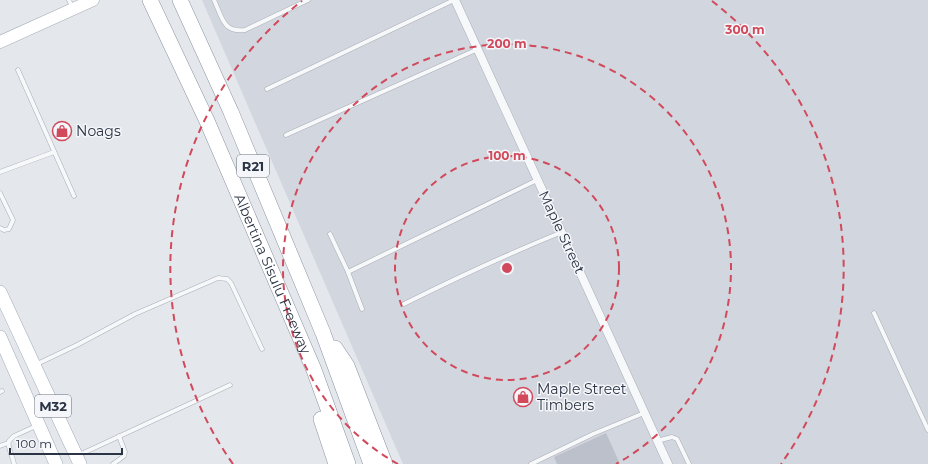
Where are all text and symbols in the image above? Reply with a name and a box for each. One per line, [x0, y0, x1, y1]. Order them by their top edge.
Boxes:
text: 300 m [724, 22, 765, 37]
text: 200 m [487, 36, 527, 51]
shop icon: Noags [51, 120, 73, 142]
place label: Noags [76, 122, 121, 140]
text: 100 m [489, 148, 525, 163]
road number: R21 [237, 155, 269, 177]
street label: Maple Street [535, 188, 589, 277]
street label: Albertina Sisulu Freeway [230, 191, 315, 357]
centre of rings [500, 261, 514, 275]
place label: Maple Street Timbers [537, 380, 627, 414]
shop icon: Maple Street Timbers [512, 386, 534, 408]
road number: M32 [35, 395, 71, 417]
scale bar [10, 430, 122, 456]
text: 100 m [16, 436, 52, 451]

